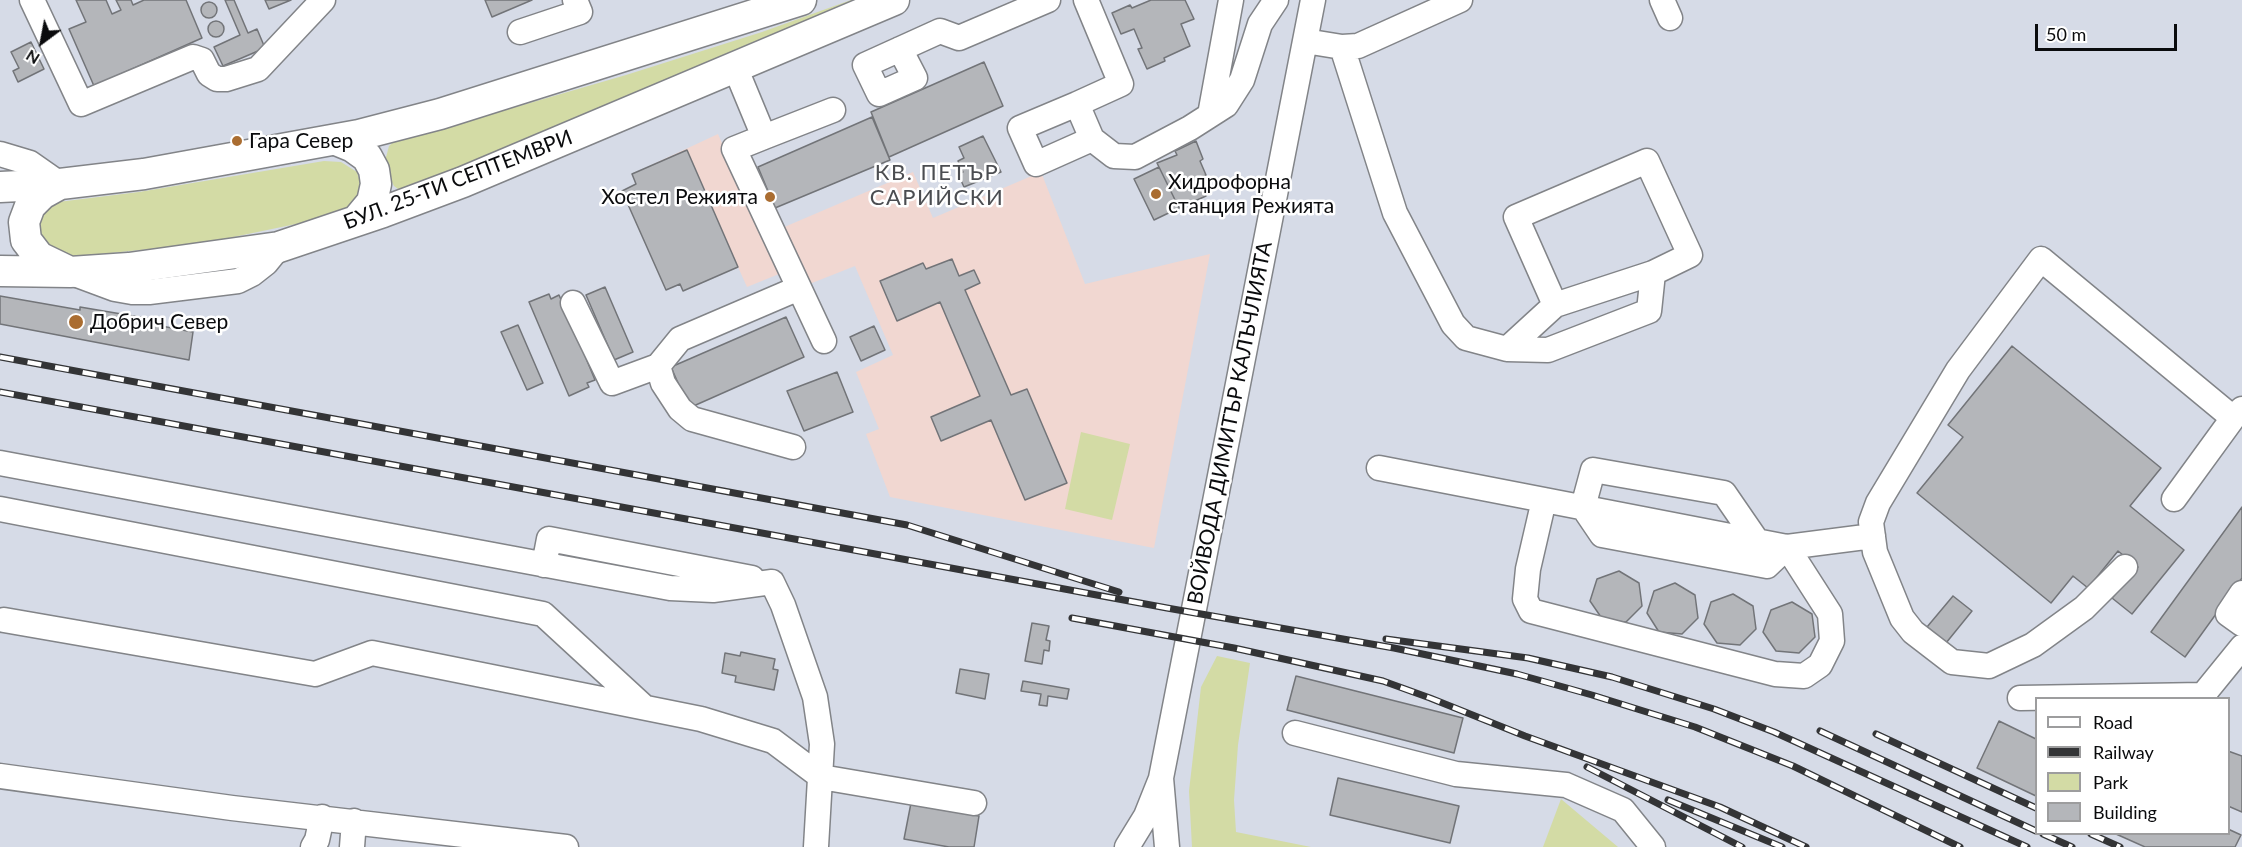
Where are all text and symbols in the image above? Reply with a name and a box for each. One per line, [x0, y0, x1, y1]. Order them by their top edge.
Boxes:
north arrow [12, 12, 72, 72]
scale bar [2038, 12, 2180, 50]
text: 50 m [2046, 23, 2086, 45]
text: N [22, 46, 42, 69]
street label: БУЛ. 25-ТИ СЕПТЕМВРИ [340, 125, 576, 235]
place label: Гара Север [249, 128, 353, 154]
marker: Гара Север [230, 134, 244, 148]
district label: КВ. ПЕТЪР САРИЙСКИ [870, 160, 1004, 212]
place label: Хидрофорна станция Режията [1168, 169, 1334, 219]
place label: Хостел Режията [601, 184, 758, 210]
marker: Хидрофорна станция Режията [1149, 187, 1163, 201]
marker: Хостел Режията [763, 190, 777, 204]
street label: ВОЙВОДА ДИМИТЪР КАЛЪЧЛИЯТА [1182, 239, 1278, 607]
place label: Добрич Север [90, 309, 228, 335]
marker: Добрич Север [67, 313, 85, 331]
legend [2035, 697, 2230, 835]
text: Road [2093, 711, 2133, 733]
text: Railway [2093, 741, 2154, 763]
text: Park [2093, 771, 2128, 793]
text: Building [2093, 801, 2157, 823]

